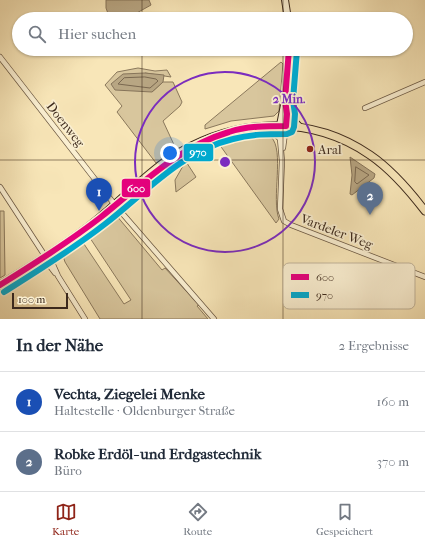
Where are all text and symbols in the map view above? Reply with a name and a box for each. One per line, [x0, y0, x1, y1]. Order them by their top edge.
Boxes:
search box [12, 12, 413, 56]
icon: search [26, 23, 48, 45]
text: Hier suchen [58, 25, 136, 43]
text: 2 Min. [273, 92, 306, 106]
street label: Doenweg [43, 99, 88, 151]
place label: Aral [317, 142, 342, 157]
your location [160, 143, 180, 163]
line badge: 970 [183, 143, 214, 162]
marker: Aral [305, 144, 315, 154]
text: 970 [188, 146, 207, 159]
centre of rings [218, 155, 232, 169]
pin: 1 [86, 178, 112, 211]
line badge: 600 [121, 178, 151, 198]
text: 600 [127, 182, 145, 195]
pin: 2 [357, 182, 383, 215]
street label: Vardeler Weg [298, 210, 376, 252]
legend [283, 263, 415, 309]
text: 600 [316, 271, 334, 284]
text: 970 [316, 289, 333, 302]
scale bar [12, 291, 68, 310]
text: 100 m [18, 293, 46, 306]
text: In der Nähe [16, 335, 103, 355]
text: 2 Ergebnisse [339, 338, 409, 353]
text: Vechta, Ziegelei Menke [54, 385, 205, 403]
text: 1 [27, 394, 31, 409]
text: 160 m [377, 394, 409, 409]
text: Haltestelle · Oldenburger Straße [54, 403, 235, 418]
text: Robke Erdöl- und Erdgastechnik [54, 445, 262, 463]
text: 2 [26, 454, 32, 469]
text: 370 m [377, 454, 409, 469]
text: Büro [54, 463, 82, 478]
tab: Karte [52, 501, 79, 538]
tab: Route [183, 501, 212, 538]
tab: Gespeichert [316, 501, 373, 538]

